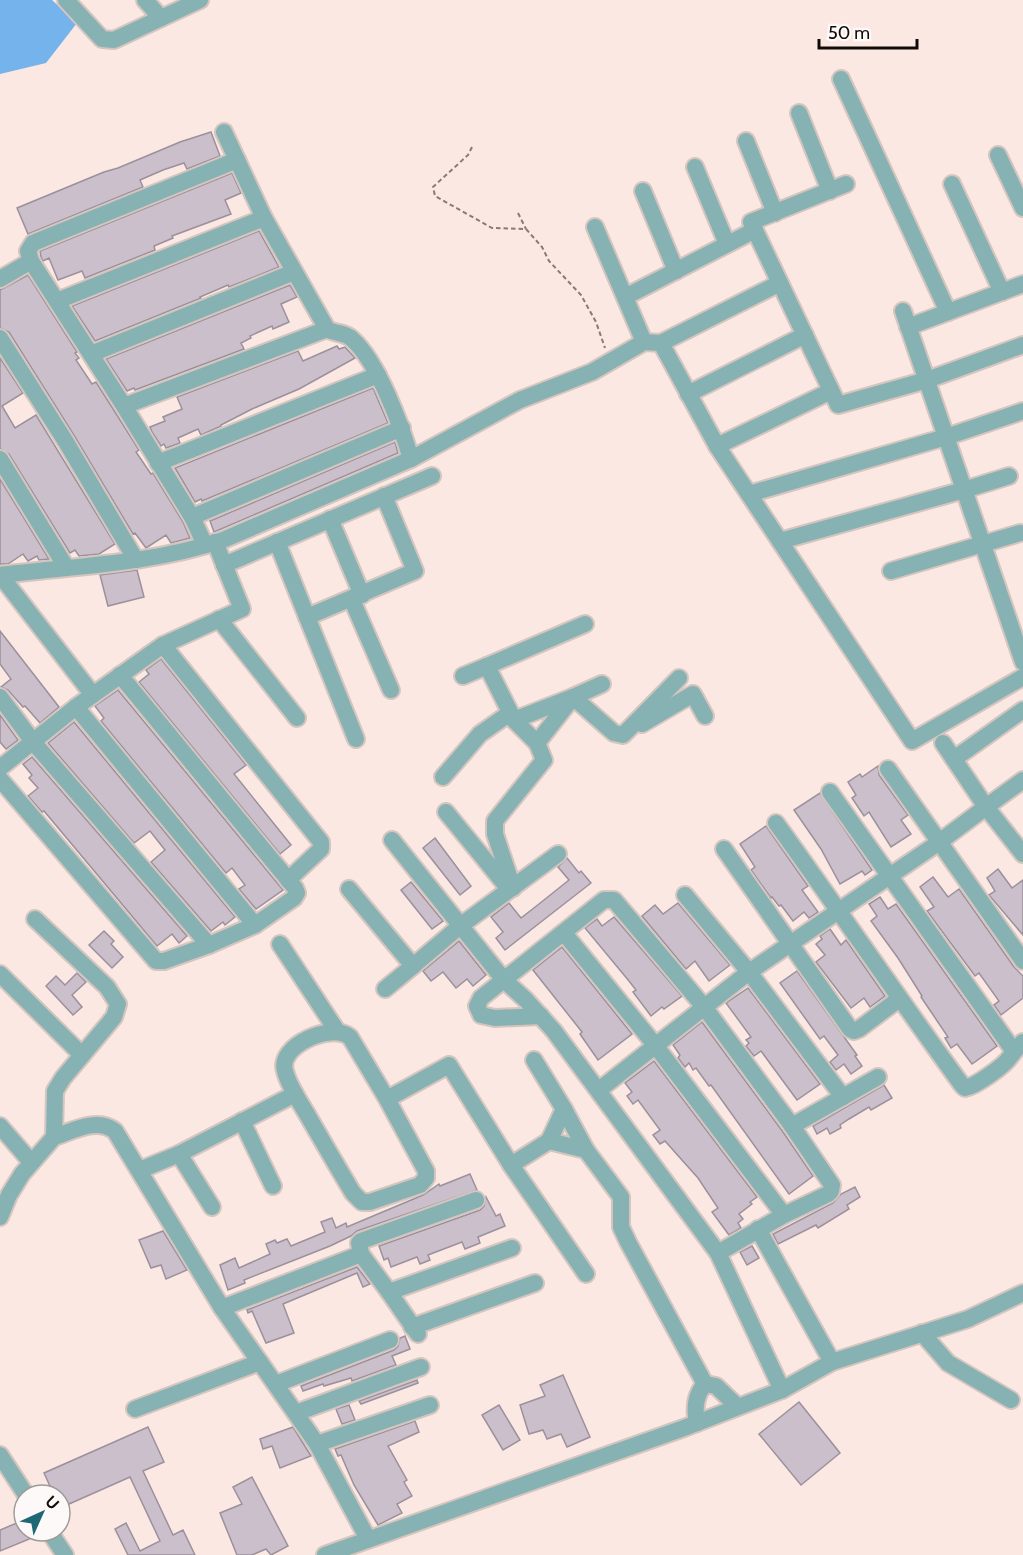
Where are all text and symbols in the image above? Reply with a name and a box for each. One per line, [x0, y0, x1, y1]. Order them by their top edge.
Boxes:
scale bar [819, 12, 916, 50]
text: 50 m [828, 22, 870, 44]
north arrow [12, 1483, 72, 1543]
text: U [41, 1492, 63, 1514]

